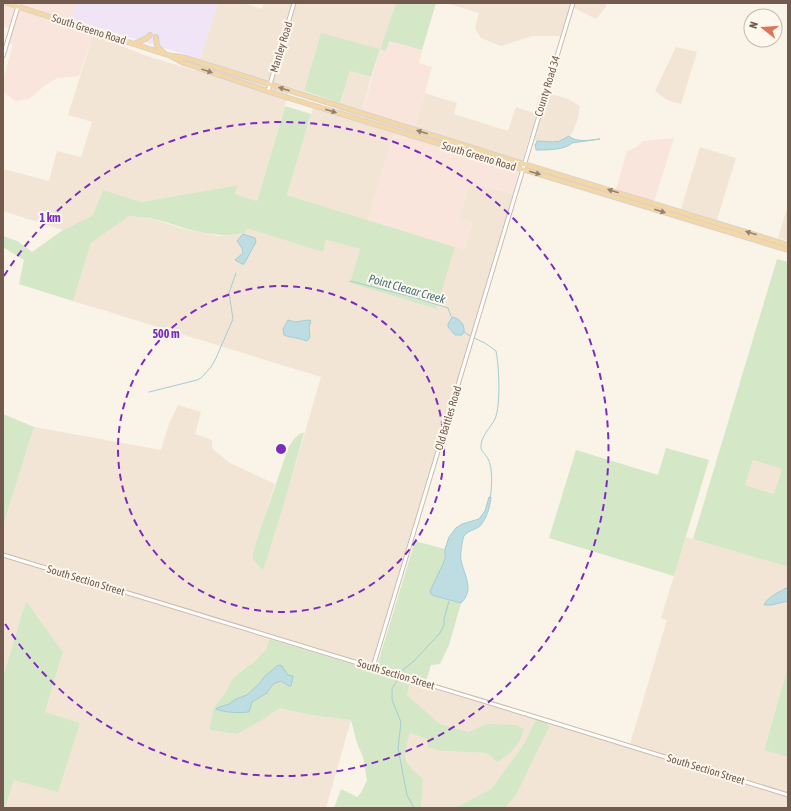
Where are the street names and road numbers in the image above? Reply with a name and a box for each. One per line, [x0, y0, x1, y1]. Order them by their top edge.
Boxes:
street label: South Greeno Road [50, 11, 128, 47]
street label: Manley Road [268, 20, 294, 74]
street label: County Road 34 [532, 54, 562, 118]
street label: South Greeno Road [440, 139, 518, 173]
street label: Old Battles Road [432, 384, 464, 452]
street label: South Section Street [46, 562, 126, 598]
street label: South Section Street [356, 656, 436, 692]
street label: South Section Street [666, 751, 746, 787]

